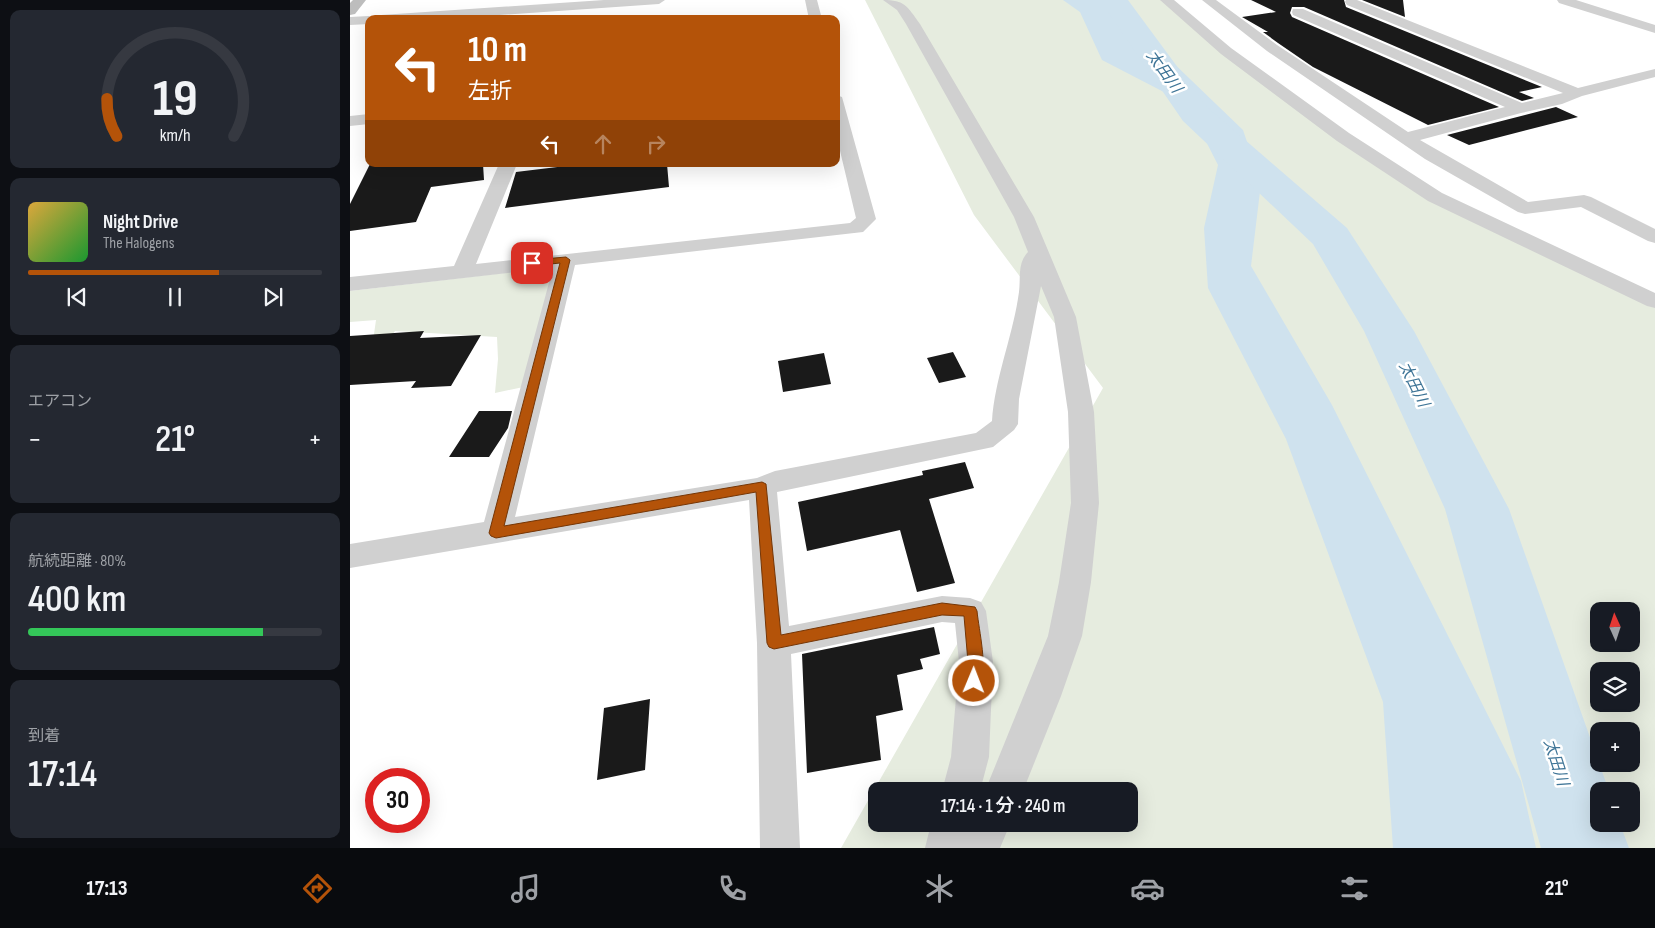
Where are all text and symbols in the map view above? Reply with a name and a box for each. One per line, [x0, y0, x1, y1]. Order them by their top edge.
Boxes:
text: 10 m [468, 29, 527, 72]
icon: left [385, 35, 450, 100]
water label: 太田川 [1142, 47, 1187, 98]
text: 19 [152, 68, 198, 131]
text: 左折 [468, 78, 512, 105]
text: km/h [160, 125, 190, 146]
icon: left [536, 130, 564, 158]
icon: ahead [589, 130, 617, 158]
icon: right [642, 130, 670, 158]
text: Night Drive [103, 211, 178, 234]
text: The Halogens [103, 234, 174, 253]
pin [511, 242, 553, 284]
icon: arrive [518, 249, 546, 277]
icon: previous [63, 283, 91, 311]
icon: pause [161, 283, 189, 311]
icon: next [259, 283, 287, 311]
water label: 太田川 [1395, 359, 1434, 412]
text: エアコン [28, 392, 92, 411]
text: 21° [155, 417, 195, 462]
text: − [28, 423, 42, 456]
text: + [308, 423, 322, 456]
text: 航続距離 · 80% [28, 552, 126, 571]
text: 400 km [28, 577, 126, 622]
north arrow [1590, 602, 1640, 652]
map controls [1590, 602, 1640, 832]
position arrow [947, 654, 999, 706]
button: layers [1590, 662, 1640, 712]
button: + [1590, 722, 1640, 772]
text: 到着 [28, 727, 60, 746]
water label: 太田川 [1539, 737, 1573, 790]
text: 17:14 [28, 752, 97, 797]
speed limit sign: 30 [365, 768, 430, 833]
button: − [1590, 782, 1640, 832]
text: 17:14 · 1 分 · 240 m [941, 795, 1065, 818]
icon: directions [300, 871, 335, 906]
icon: music [508, 871, 543, 906]
icon: phone [715, 871, 750, 906]
icon: climate [922, 871, 957, 906]
icon: car [1130, 871, 1165, 906]
icon: filters [1337, 871, 1372, 906]
text: 17:13 [86, 875, 128, 902]
text: 21° [1545, 875, 1569, 902]

